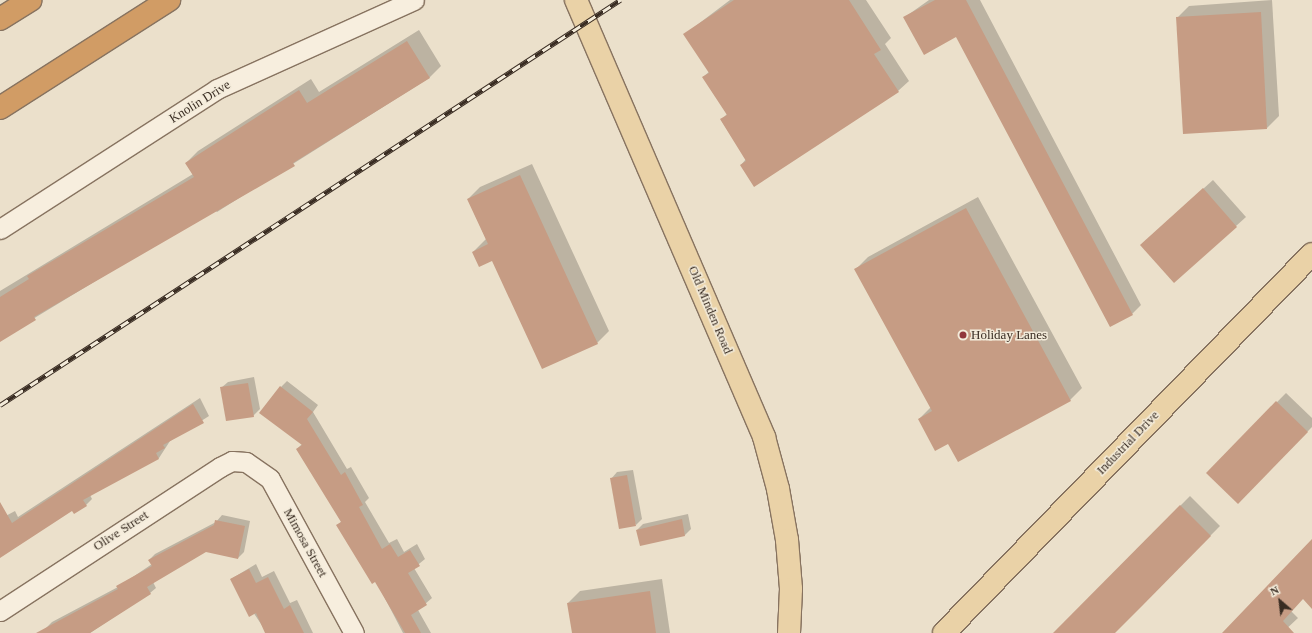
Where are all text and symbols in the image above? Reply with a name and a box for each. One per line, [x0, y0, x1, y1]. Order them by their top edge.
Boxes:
street label: Knolin Drive [167, 77, 233, 127]
street label: Old Minden Road [684, 264, 736, 356]
place label: Holiday Lanes [971, 327, 1047, 343]
marker: Holiday Lanes [958, 330, 968, 340]
street label: Industrial Drive [1094, 408, 1162, 478]
street label: Mimosa Street [280, 506, 330, 580]
street label: Olive Street [91, 507, 151, 555]
north arrow [1260, 581, 1300, 621]
text: N [1268, 583, 1281, 598]

